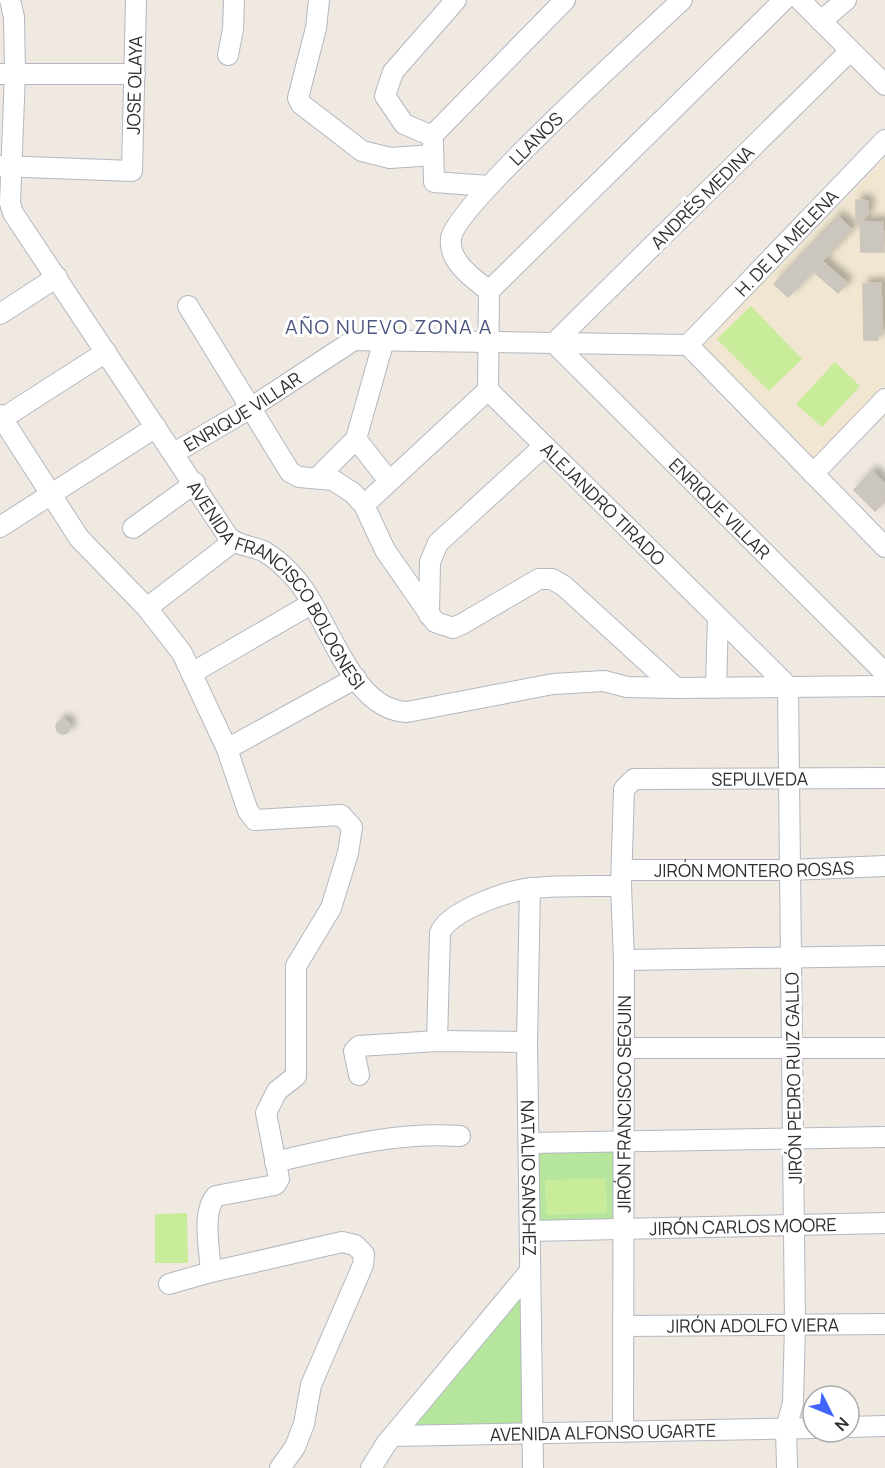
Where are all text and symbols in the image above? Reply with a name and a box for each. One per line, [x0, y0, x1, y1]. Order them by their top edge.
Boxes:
street label: JOSE OLAYA [121, 35, 147, 135]
street label: LLANOS [504, 106, 568, 170]
street label: ANDRÉS MEDINA [645, 140, 759, 254]
street label: H. DE LA MELENA [729, 184, 844, 301]
district label: AÑO NUEVO ZONA A [285, 313, 493, 340]
street label: ENRIQUE VILLAR [179, 366, 306, 457]
street label: ALEJANDRO TIRADO [536, 437, 671, 570]
street label: ENRIQUE VILLAR [664, 453, 776, 564]
street label: AVENIDA FRANCISCO BOLOGNESI [182, 476, 371, 694]
street label: SEPULVEDA [711, 766, 809, 791]
street label: JIRÓN MONTERO ROSAS [654, 855, 854, 882]
street label: JIRÓN PEDRO RUIZ GALLO [779, 972, 807, 1184]
street label: JIRÓN FRANCISCO SEGUIN [611, 995, 636, 1213]
street label: NATALIO SANCHEZ [516, 1100, 542, 1256]
street label: JIRÓN CARLOS MOORE [649, 1212, 837, 1240]
street label: JIRÓN ADOLFO VIERA [667, 1312, 840, 1338]
north arrow [801, 1384, 861, 1444]
text: N [830, 1413, 854, 1436]
street label: AVENIDA ALFONSO UGARTE [490, 1418, 716, 1446]

